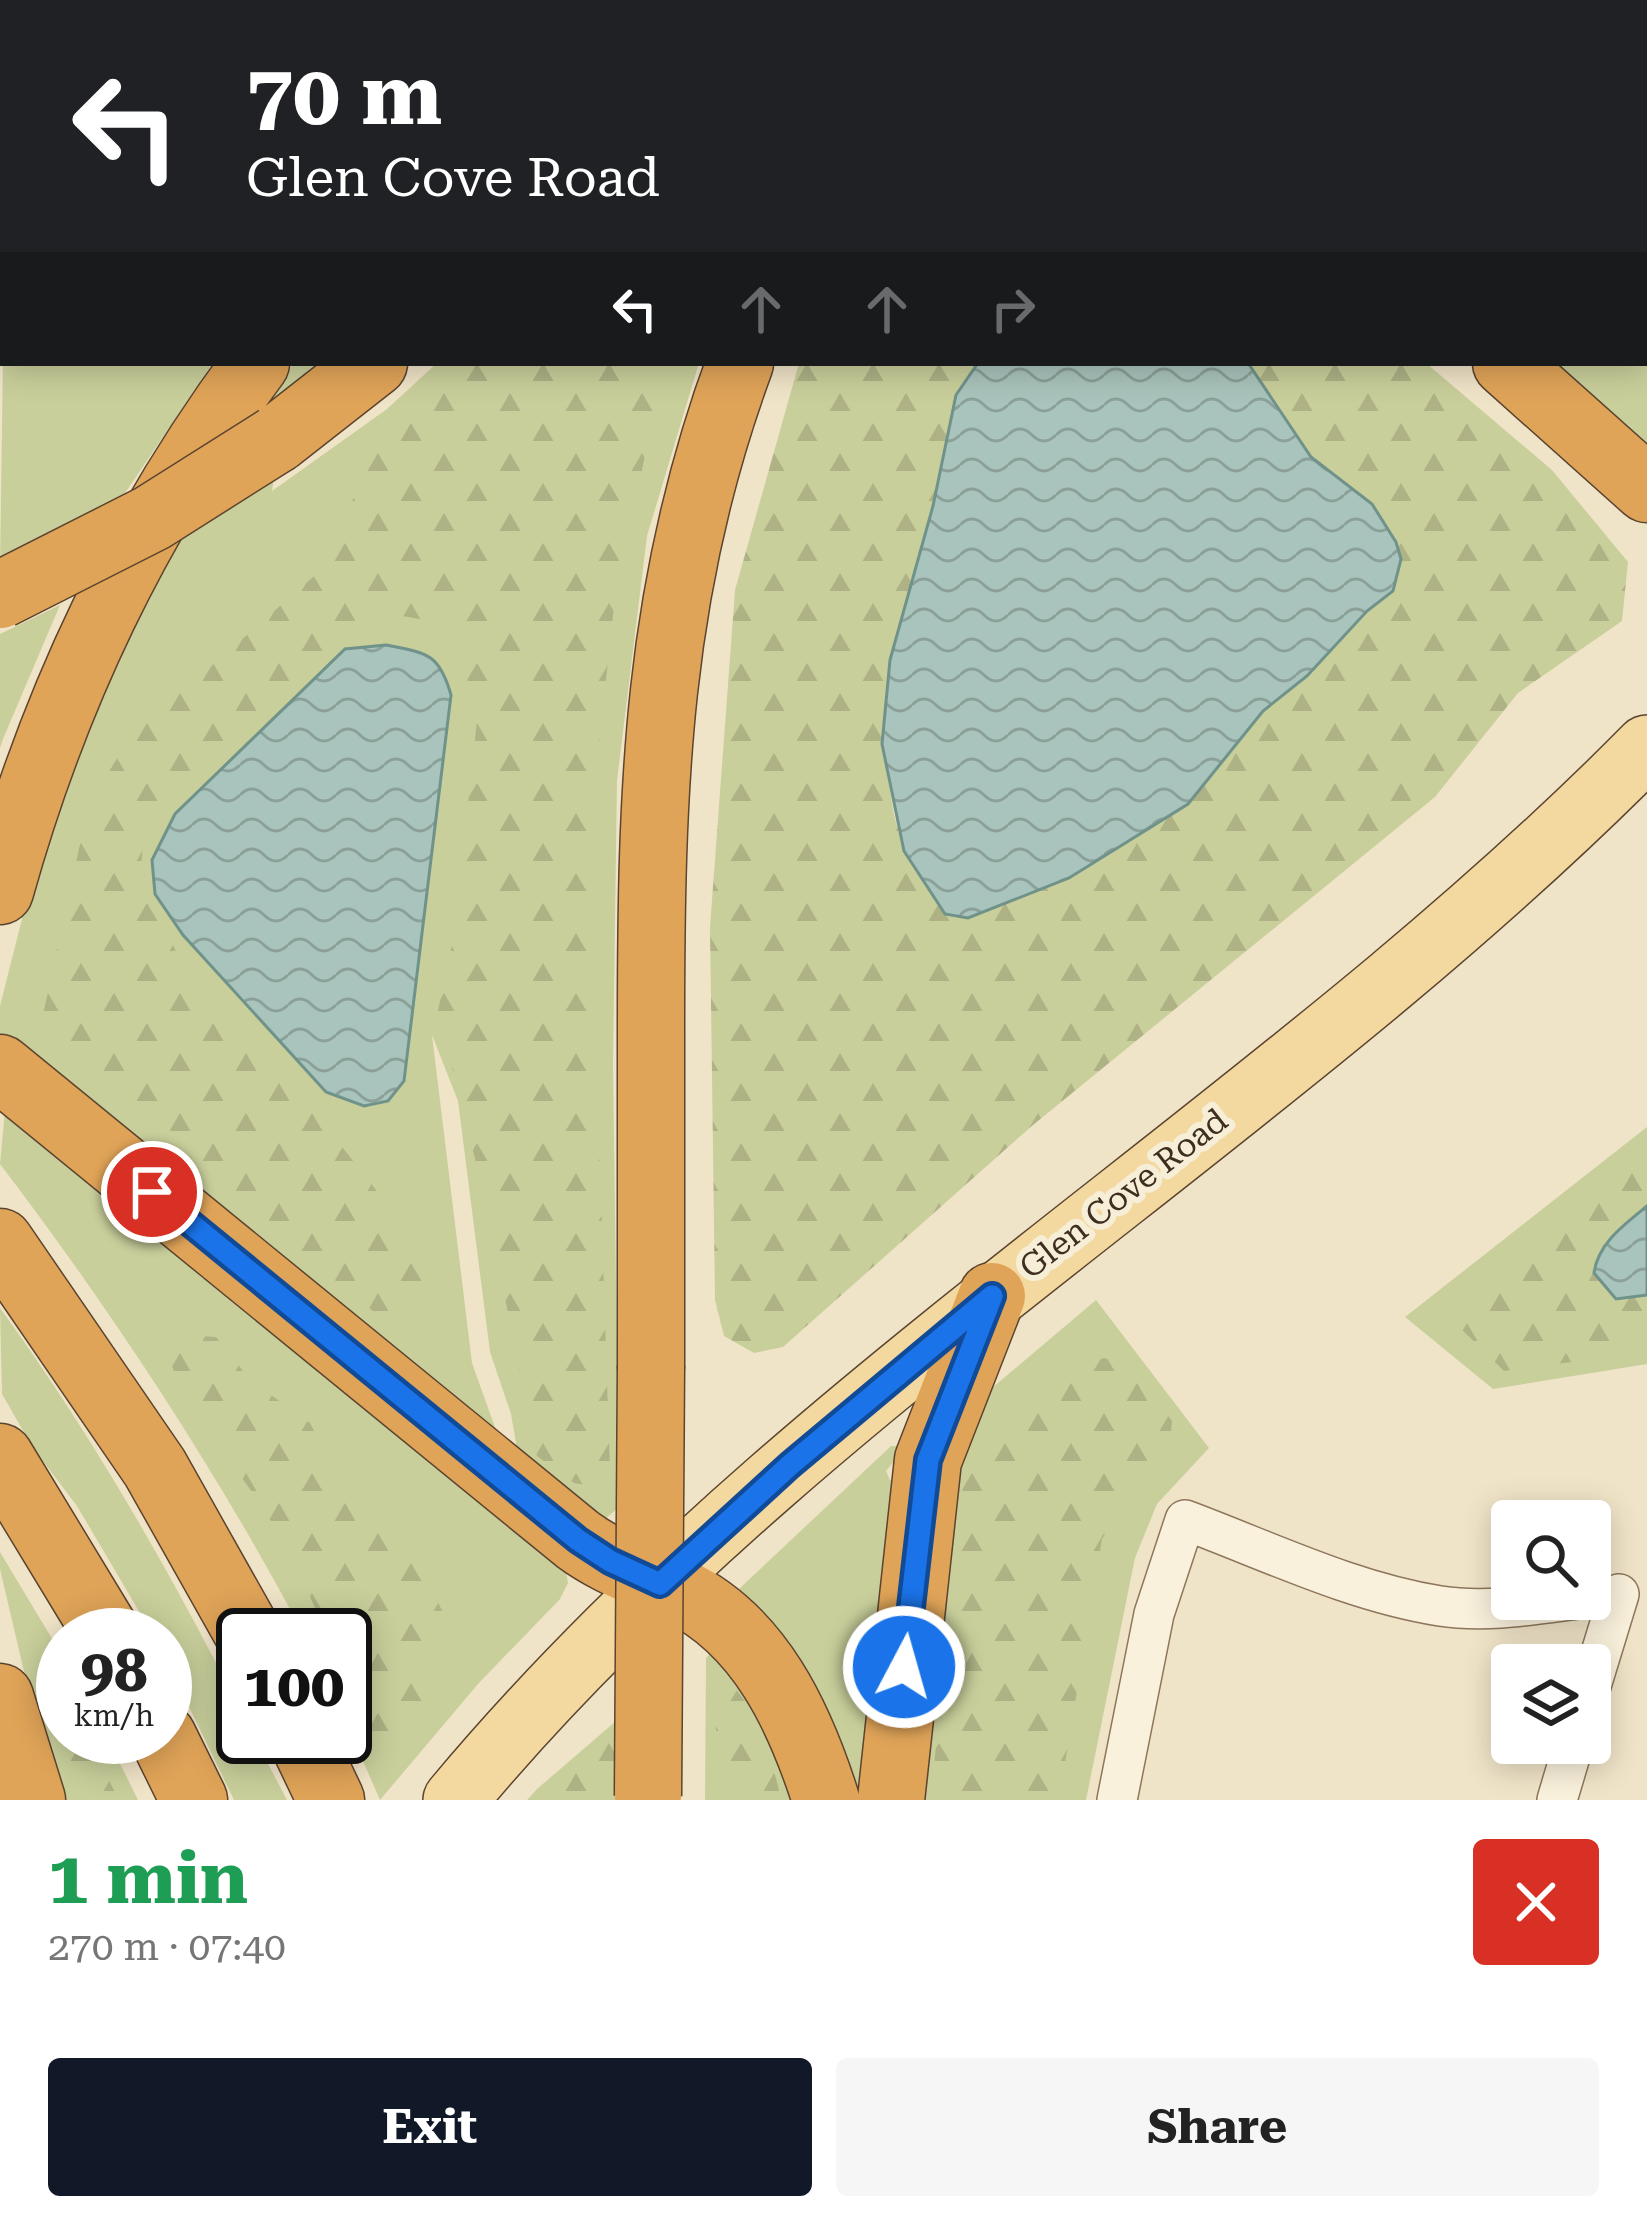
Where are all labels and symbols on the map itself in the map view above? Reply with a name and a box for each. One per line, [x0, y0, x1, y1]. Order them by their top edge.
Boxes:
street label: Glen Cove Road [1012, 1100, 1235, 1287]
pin [101, 1141, 203, 1243]
position arrow [841, 1604, 967, 1730]
speed limit sign: 100 [216, 1608, 372, 1764]

